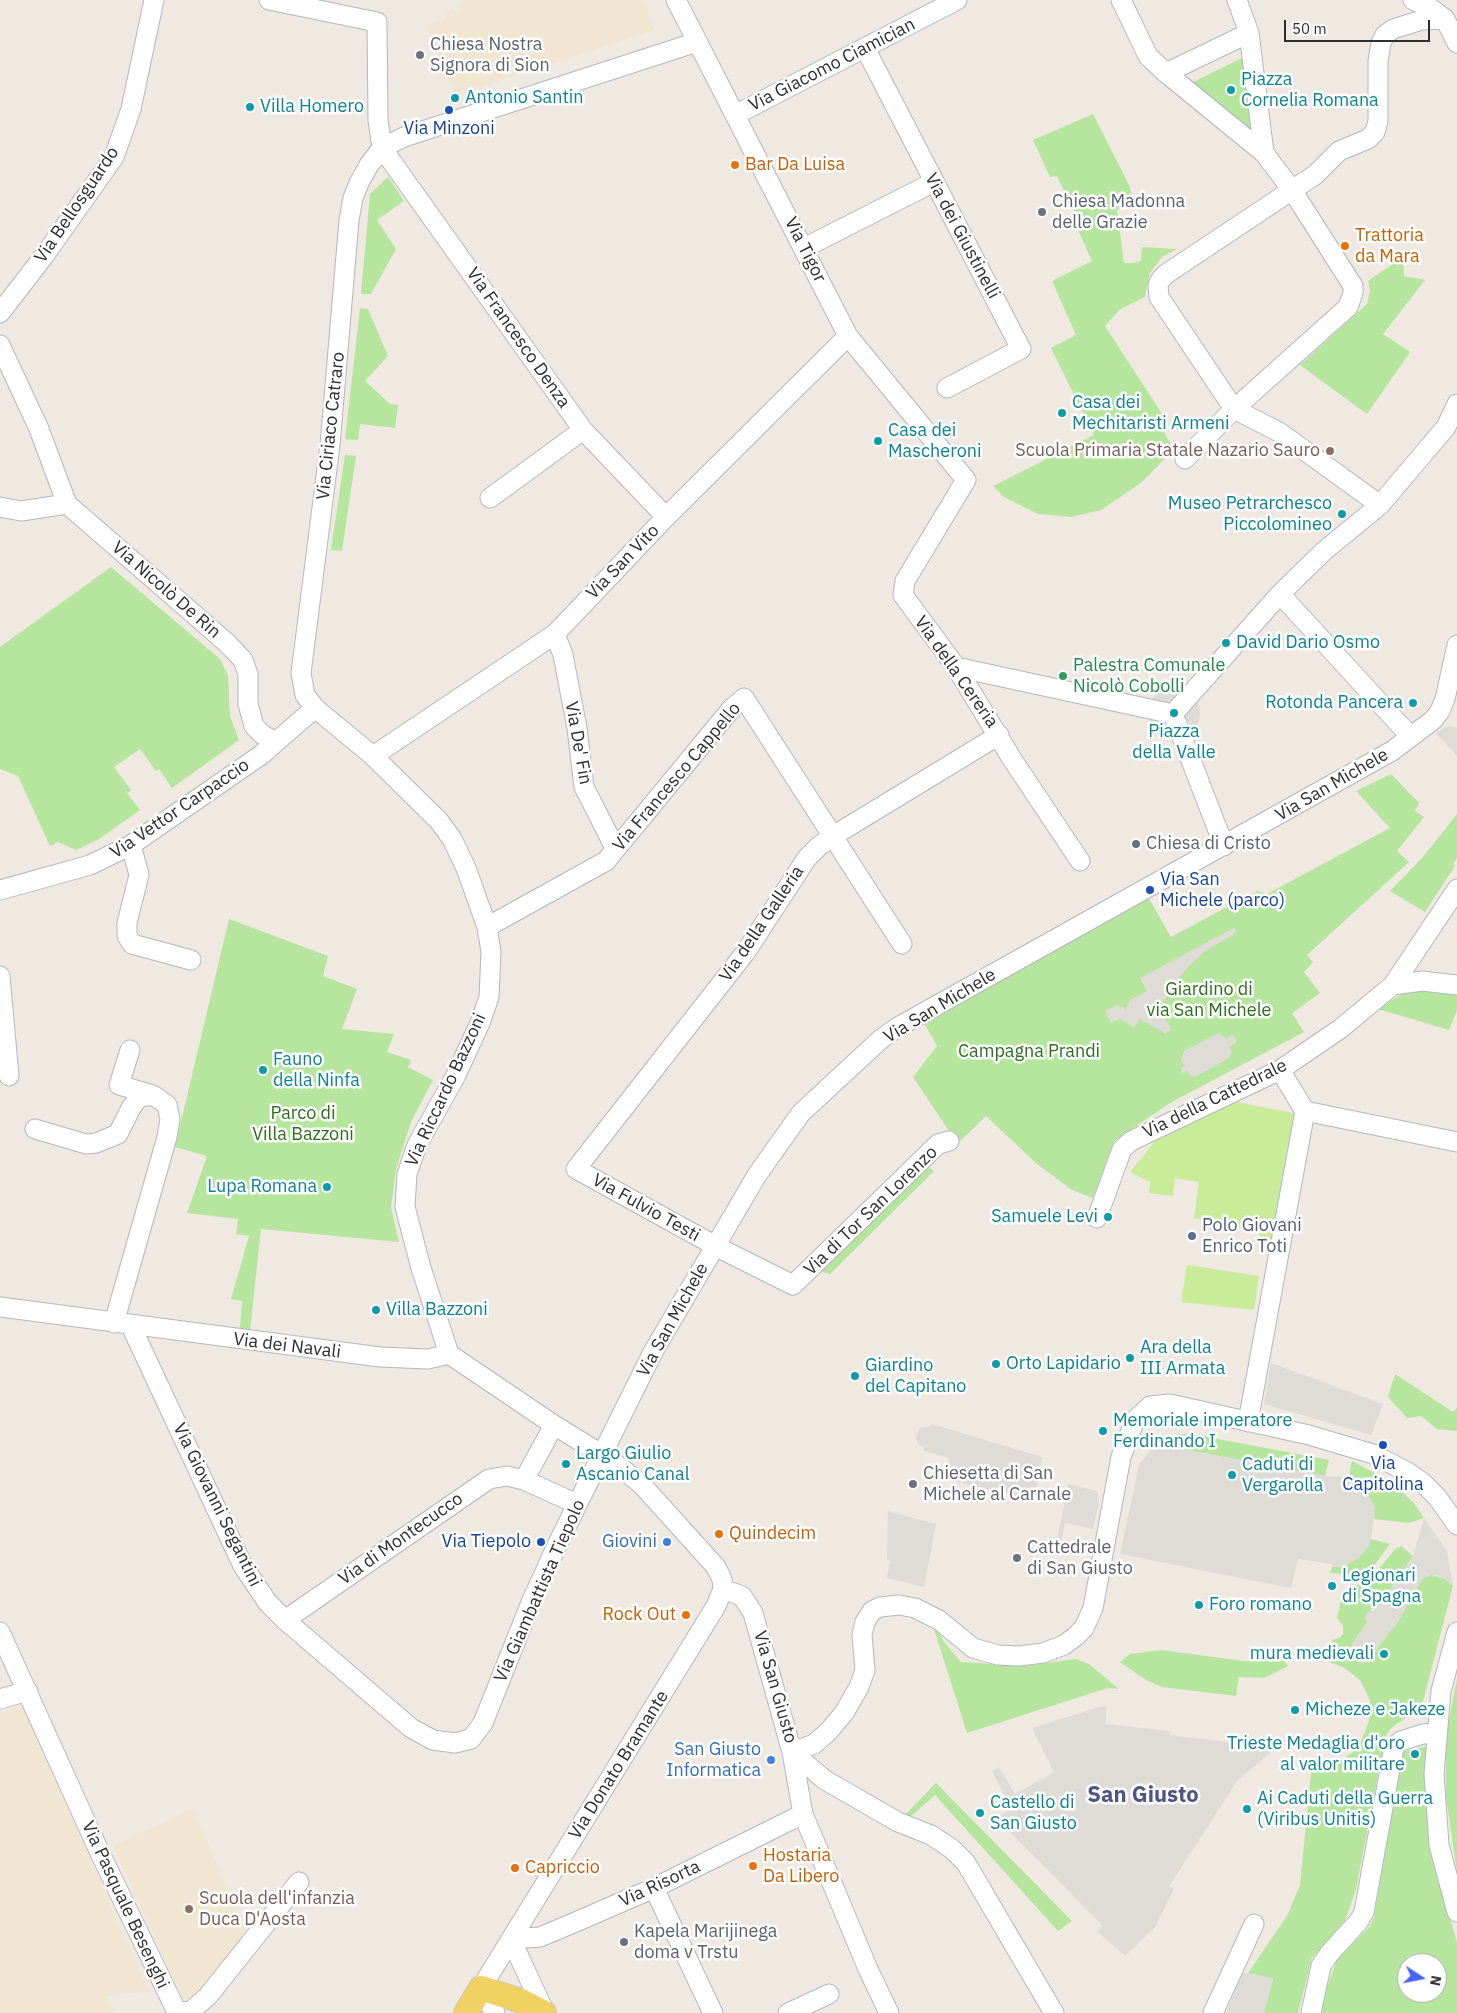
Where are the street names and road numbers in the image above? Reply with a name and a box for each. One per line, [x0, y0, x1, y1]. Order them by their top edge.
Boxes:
street label: Via Giacomo Ciamician [745, 14, 919, 116]
street label: Via Bellosguardo [30, 143, 124, 267]
street label: Via dei Giustinelli [920, 169, 1004, 303]
street label: Via Tigor [779, 214, 831, 286]
street label: Via Francesco Denza [461, 264, 575, 412]
street label: Via Ciriaco Catraro [312, 351, 350, 501]
street label: Via San Vito [582, 520, 664, 604]
street label: Via Nicolò De Rin [107, 537, 225, 643]
street label: Via della Cereria [909, 612, 1003, 732]
street label: Via Francesco Cappello [608, 698, 746, 856]
street label: Via De' Fin [560, 700, 596, 786]
street label: Via San Michele [1272, 744, 1392, 826]
street label: Via Vettor Carpaccio [106, 754, 254, 864]
street label: Via della Galleria [715, 862, 809, 986]
street label: Via San Michele [880, 964, 1000, 1048]
street label: Via Riccardo Bazzoni [401, 1010, 491, 1170]
street label: Via della Cattedrale [1139, 1055, 1291, 1143]
street label: Via di Tor San Lorenzo [800, 1142, 942, 1280]
street label: Via Fulvio Testi [588, 1169, 704, 1247]
street label: Via San Michele [633, 1259, 713, 1381]
street label: Via dei Navali [232, 1329, 342, 1363]
street label: Via Giovanni Segantini [168, 1420, 266, 1590]
street label: Via di Montecucco [335, 1488, 467, 1590]
street label: Via Giambattista Tiepolo [490, 1496, 590, 1686]
street label: Via San Giusto [749, 1628, 801, 1746]
street label: Via Donato Bramante [564, 1687, 674, 1843]
street label: Via Pasquale Besenghi [77, 1818, 173, 1992]
street label: Via Risorta [616, 1856, 704, 1912]

